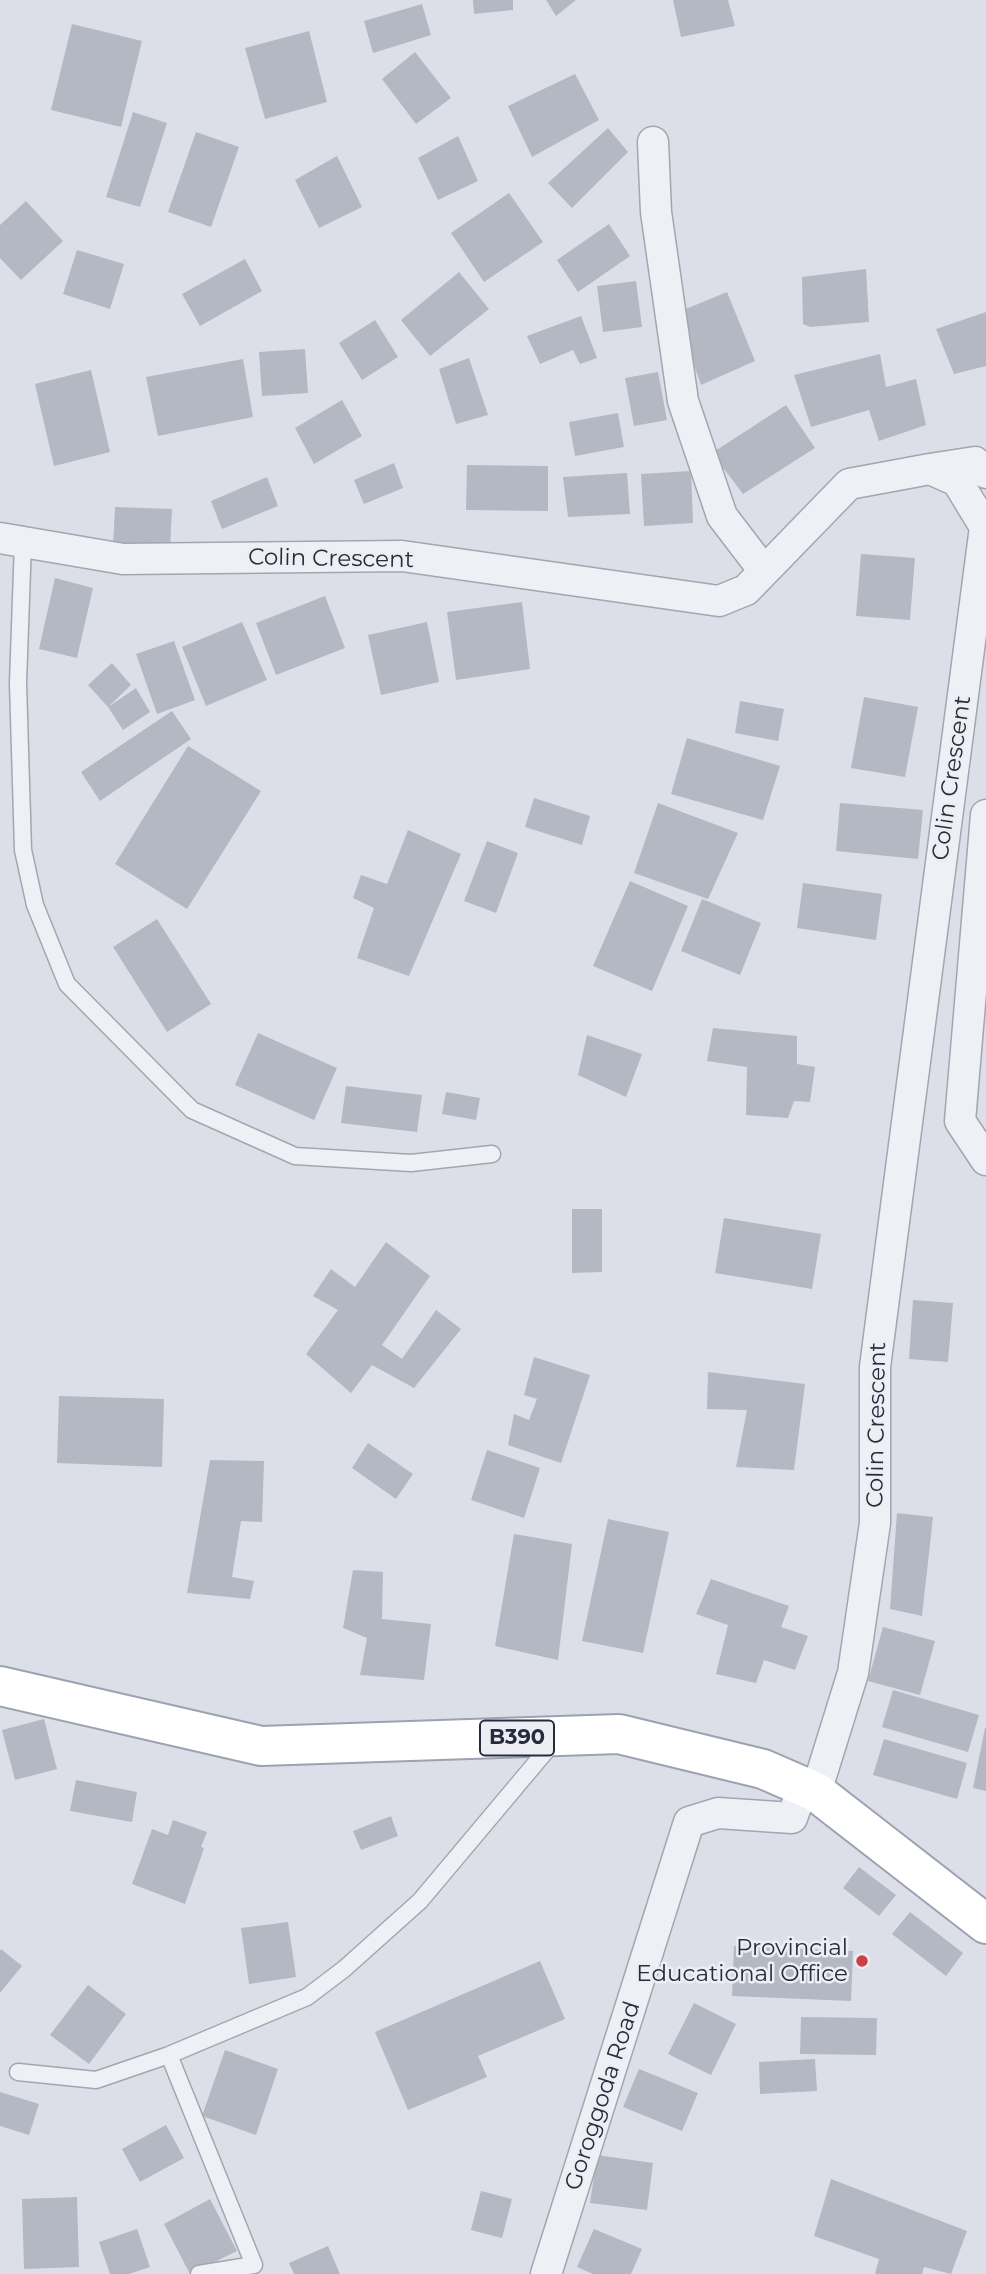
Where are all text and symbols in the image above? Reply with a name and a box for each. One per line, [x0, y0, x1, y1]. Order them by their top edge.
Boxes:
street label: Colin Crescent [248, 544, 414, 574]
street label: Colin Crescent [927, 694, 977, 862]
street label: Colin Crescent [862, 1342, 892, 1508]
road number: B390 [480, 1720, 554, 1756]
place label: Provincial Educational Office [636, 1934, 848, 1988]
marker: Provincial Educational Office [854, 1953, 870, 1969]
street label: Goroggoda Road [559, 1998, 647, 2194]

